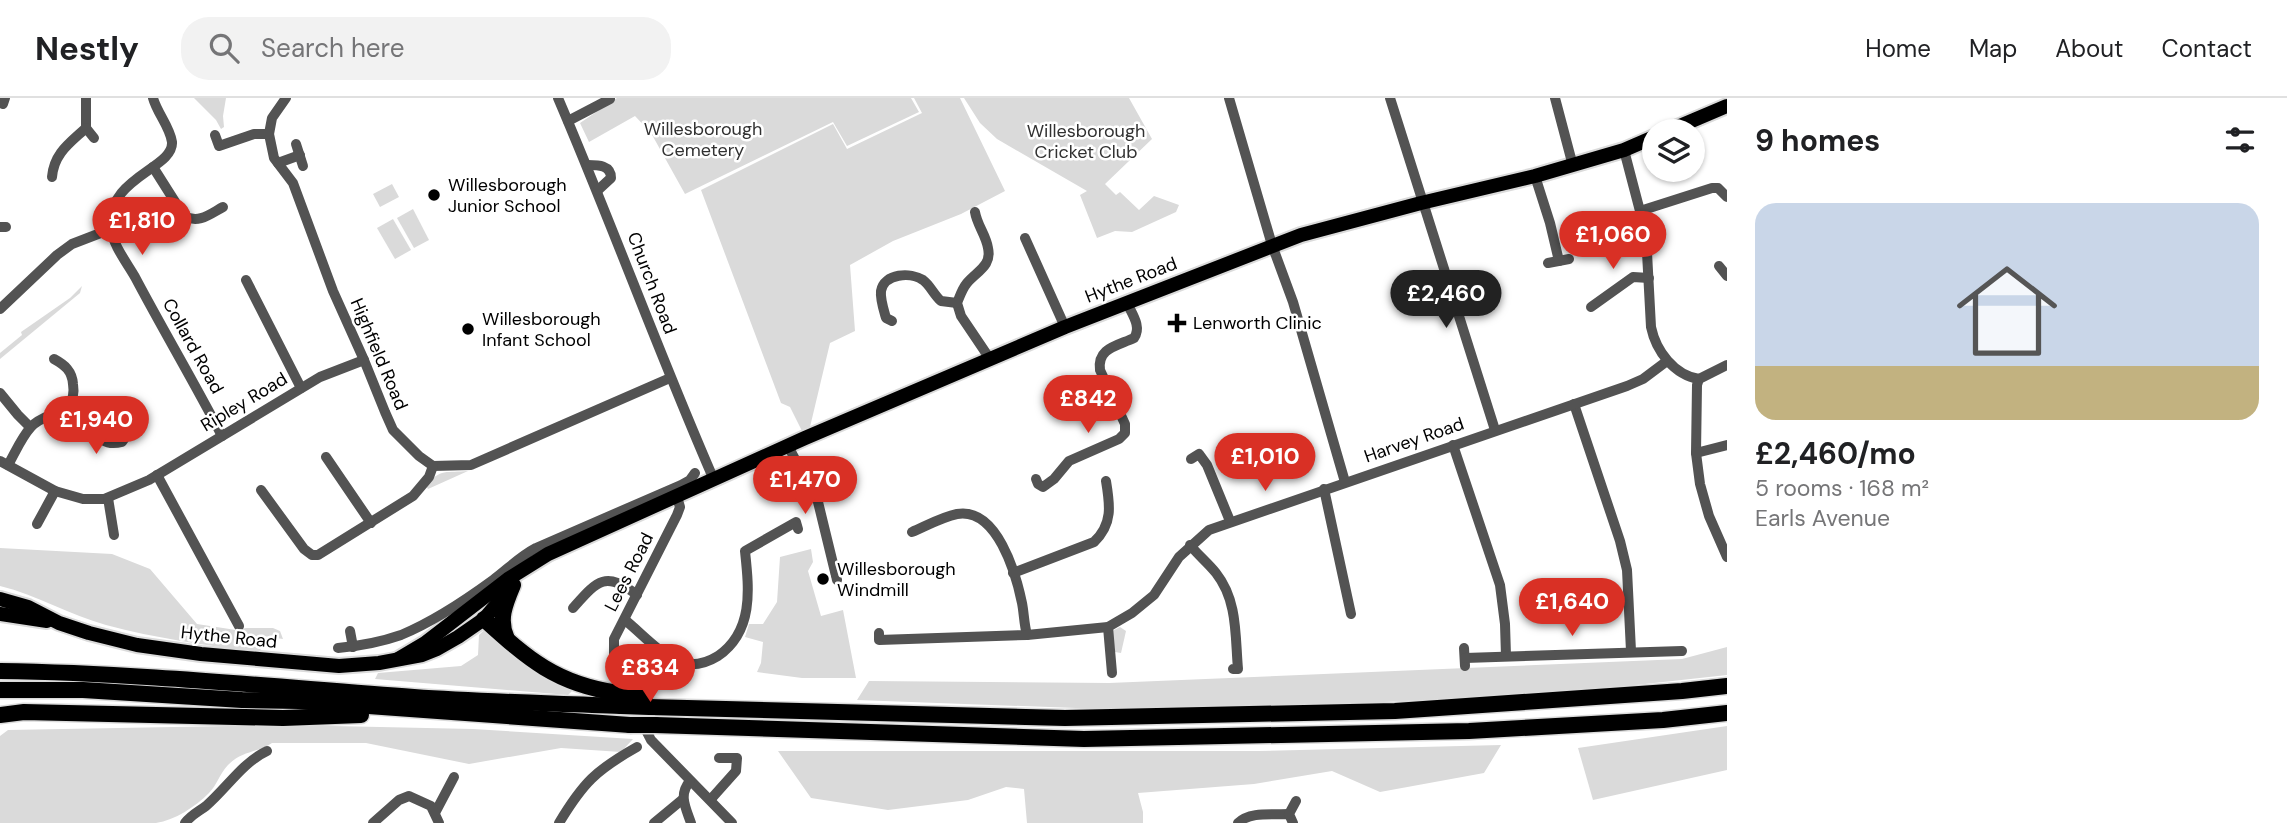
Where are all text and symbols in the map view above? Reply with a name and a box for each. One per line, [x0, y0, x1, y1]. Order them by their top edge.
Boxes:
search box [181, 17, 671, 80]
text: Nestly [35, 27, 139, 70]
icon: search [205, 29, 243, 67]
text: Search here [261, 31, 405, 65]
text: Home [1865, 33, 1931, 64]
text: Map [1969, 33, 2017, 64]
text: About [2055, 33, 2124, 64]
text: Contact [2162, 33, 2252, 64]
park label: Willesborough Cemetery [644, 117, 762, 162]
park label: Willesborough Cricket Club [1027, 119, 1145, 164]
map controls [1642, 119, 1705, 182]
button: layers [1642, 119, 1705, 182]
text: 9 homes [1755, 121, 1880, 160]
icon: filters [2221, 121, 2259, 159]
place label: Willesborough Junior School [448, 173, 567, 218]
marker: Willesborough Junior School [426, 187, 442, 203]
pin: £1,810 [85, 198, 199, 257]
text: £1,810 [108, 205, 176, 235]
pin: £1,060 [1556, 212, 1670, 271]
text: £1,060 [1575, 219, 1651, 249]
street label: Church Road [622, 229, 682, 337]
icon: home [1944, 248, 2070, 374]
street label: Hythe Road [1082, 251, 1180, 309]
pin: £2,460 [1389, 271, 1503, 330]
text: £2,460 [1406, 278, 1486, 308]
street label: Collard Road [157, 294, 229, 398]
street label: Highfield Road [345, 294, 413, 414]
place label: Willesborough Infant School [482, 307, 601, 352]
place label: Lenworth Clinic [1193, 311, 1322, 335]
marker: Lenworth Clinic [1167, 313, 1187, 333]
marker: Willesborough Infant School [460, 321, 476, 337]
street label: Ripley Road [196, 367, 292, 437]
pin: £842 [1047, 376, 1129, 435]
text: £842 [1059, 383, 1117, 413]
pin: £1,940 [39, 396, 153, 456]
text: £1,940 [59, 404, 133, 434]
street label: Harvey Road [1361, 412, 1467, 468]
pin: £1,010 [1208, 434, 1322, 493]
text: £2,460/mo [1755, 434, 1916, 473]
text: £1,010 [1230, 441, 1300, 471]
pin: £1,470 [748, 456, 862, 516]
text: £1,470 [769, 464, 841, 494]
text: 5 rooms · 168 m² [1755, 473, 1929, 503]
text: Earls Avenue [1755, 503, 1890, 533]
street label: Lees Road [599, 529, 659, 615]
place label: Willesborough Windmill [837, 557, 956, 602]
marker: Willesborough Windmill [815, 571, 831, 587]
pin: £1,640 [1515, 578, 1629, 638]
text: £1,640 [1535, 586, 1609, 616]
street label: Hythe Road [180, 620, 278, 654]
pin: £834 [609, 644, 691, 704]
text: £834 [621, 652, 679, 682]

